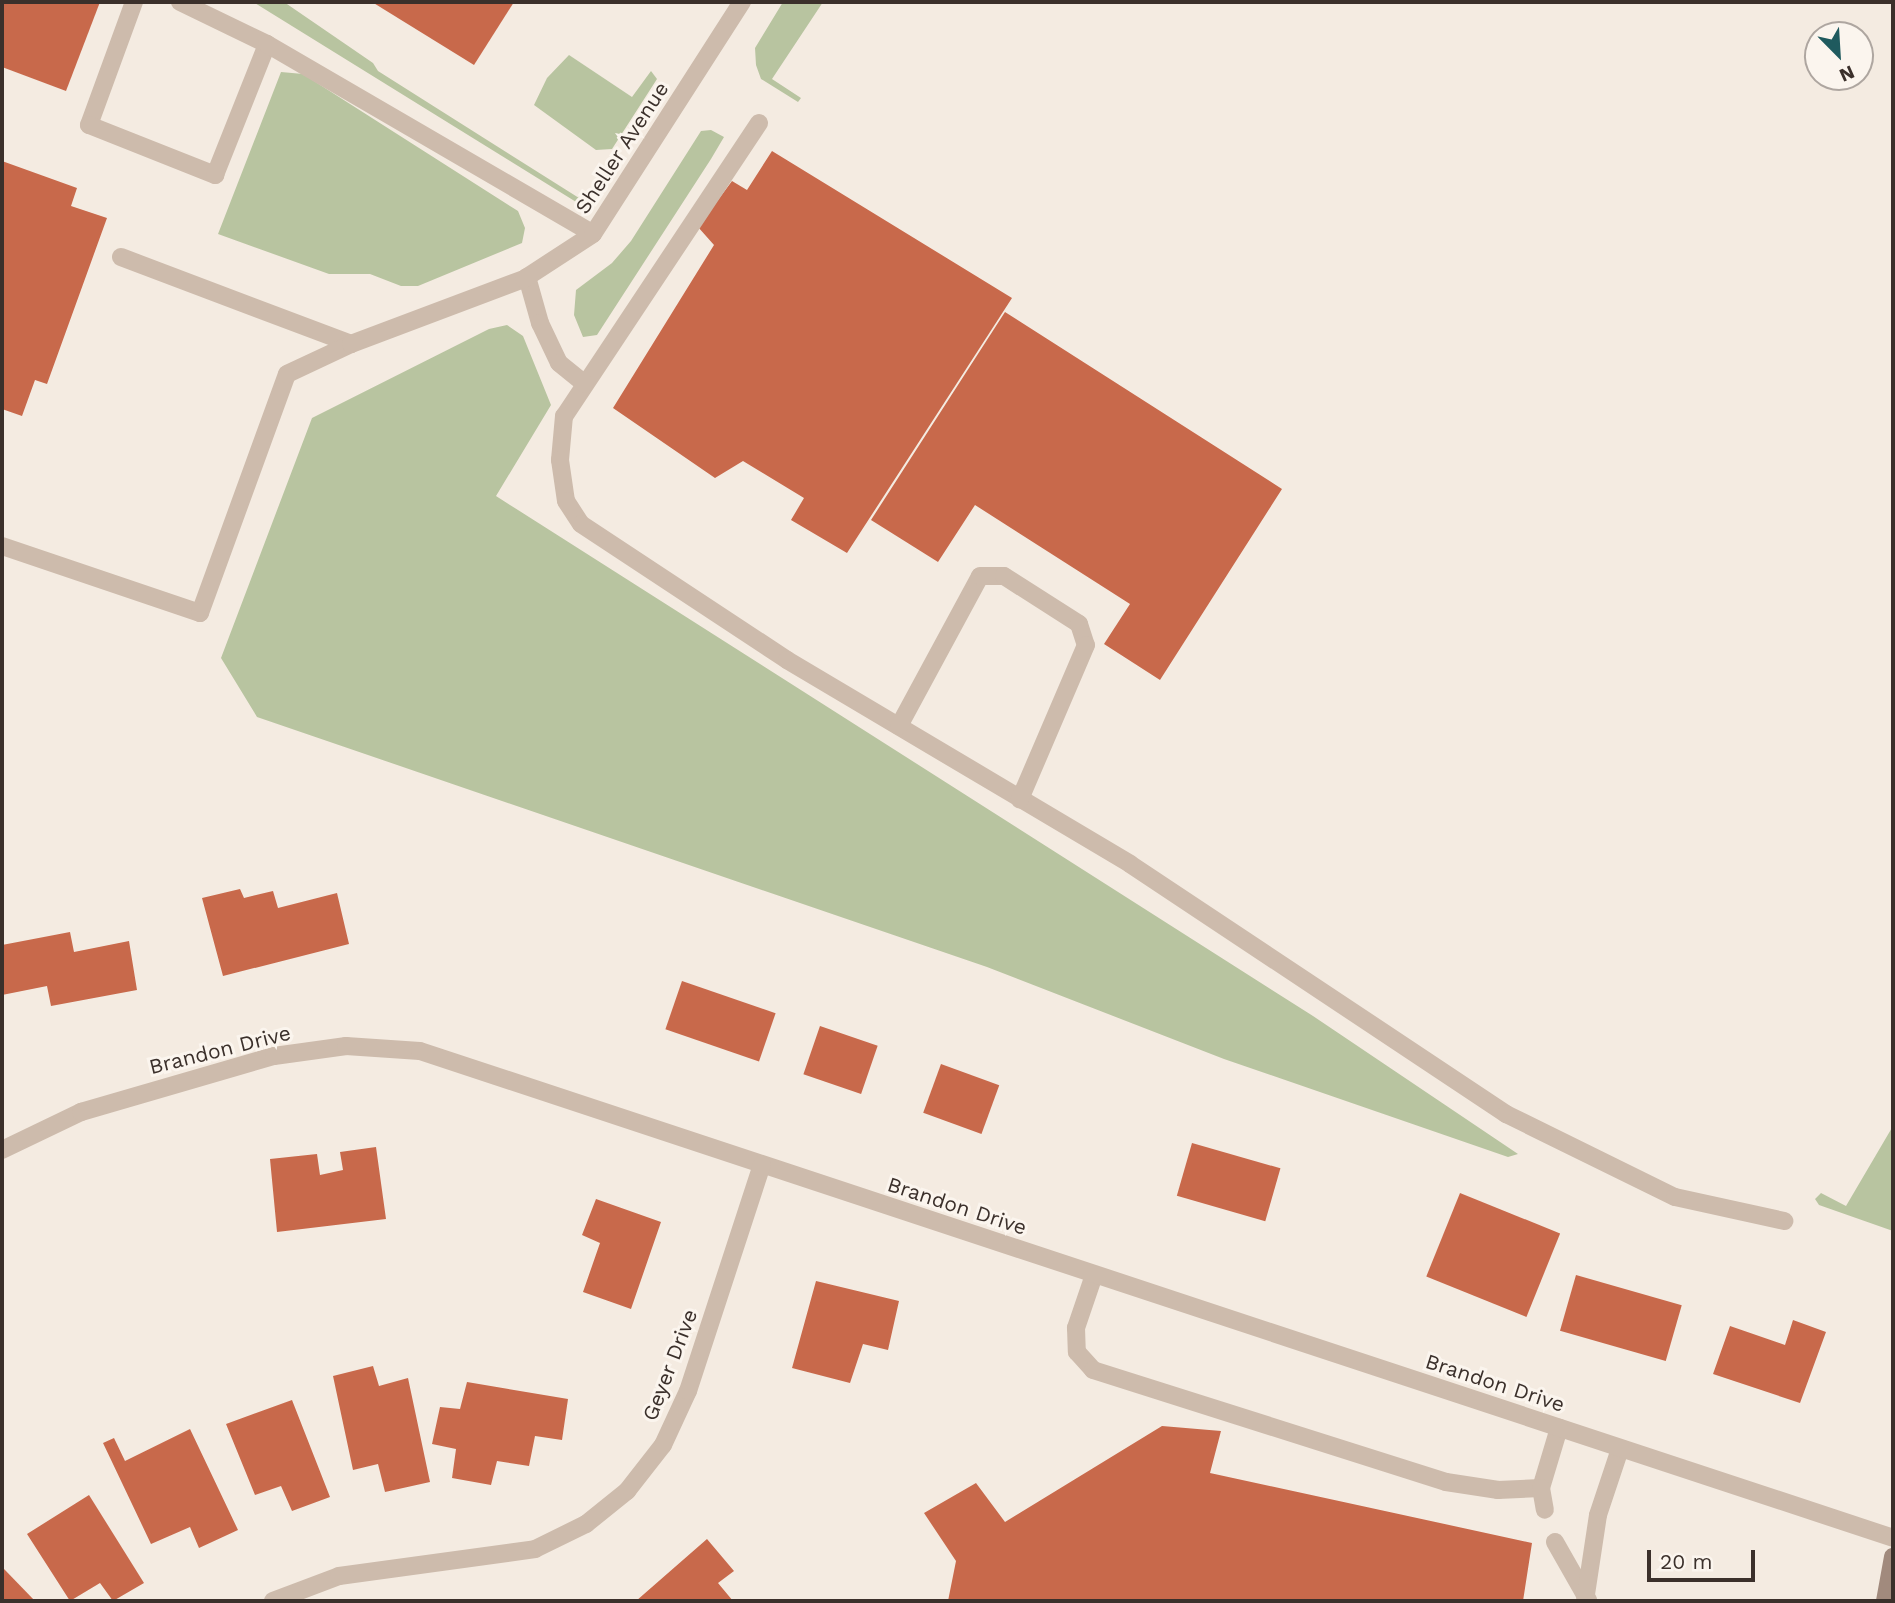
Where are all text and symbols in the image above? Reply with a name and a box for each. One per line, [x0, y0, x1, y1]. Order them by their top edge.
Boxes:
north arrow [1804, 21, 1874, 91]
text: N [1836, 60, 1858, 87]
street label: Sheller Avenue [570, 77, 674, 219]
street label: Brandon Drive [147, 1020, 293, 1080]
street label: Brandon Drive [884, 1172, 1030, 1240]
street label: Geyer Drive [637, 1306, 703, 1424]
street label: Brandon Drive [1422, 1349, 1568, 1417]
scale bar [1650, 1536, 1758, 1580]
text: 20 m [1660, 1549, 1712, 1574]

